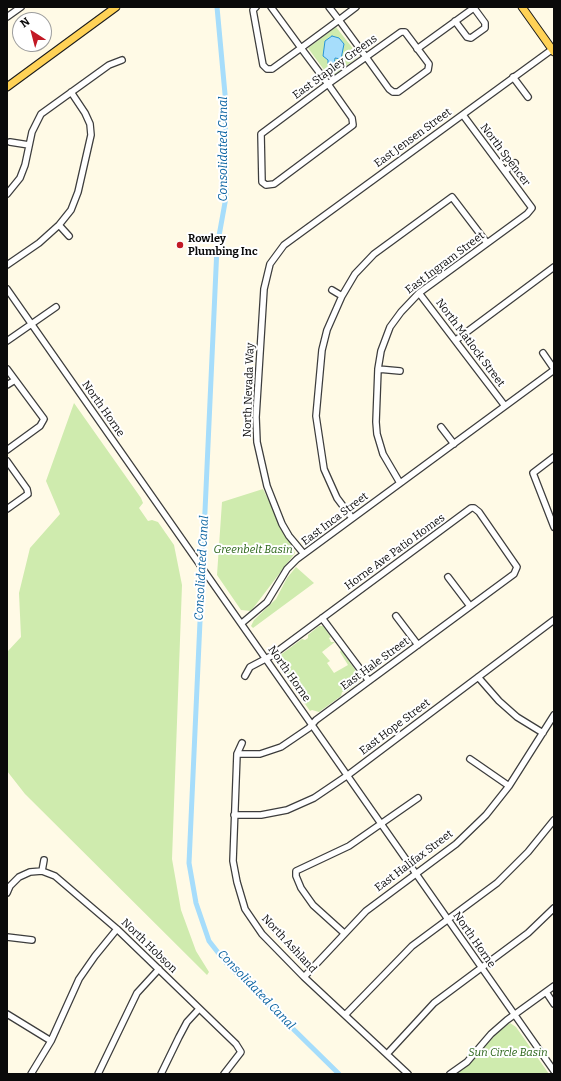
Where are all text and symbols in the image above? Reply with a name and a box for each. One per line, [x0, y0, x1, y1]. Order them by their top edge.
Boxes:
north arrow [12, 12, 52, 52]
text: N [18, 15, 32, 30]
street label: East Stapley Greens [290, 32, 380, 102]
water label: Consolidated Canal [217, 96, 231, 202]
street label: East Jensen Street [372, 106, 454, 170]
street label: North Spencer [477, 121, 533, 189]
street label: East Ingram Street [403, 229, 487, 297]
place label: Rowley Plumbing Inc [188, 232, 258, 258]
marker: Rowley Plumbing Inc [175, 240, 185, 250]
street label: North Matlock Street [433, 296, 507, 390]
street label: North Nevada Way [241, 342, 257, 438]
street label: North Horne [79, 379, 127, 439]
street label: East Inca Street [299, 490, 371, 548]
street label: Horne Ave Patio Homes [342, 511, 448, 593]
water label: Consolidated Canal [192, 515, 212, 621]
park label: Greenbelt Basin [213, 543, 293, 557]
street label: East Hale Street [338, 635, 412, 693]
street label: North Horne [265, 644, 313, 704]
street label: East Hope Street [357, 696, 433, 758]
street label: East Halifax Street [372, 827, 456, 895]
street label: North Horne [450, 910, 498, 970]
street label: North Ashland [259, 912, 319, 976]
street label: North Hobson [118, 916, 180, 976]
water label: Consolidated Canal [214, 947, 298, 1033]
park label: Sun Circle Basin [468, 1046, 548, 1060]

